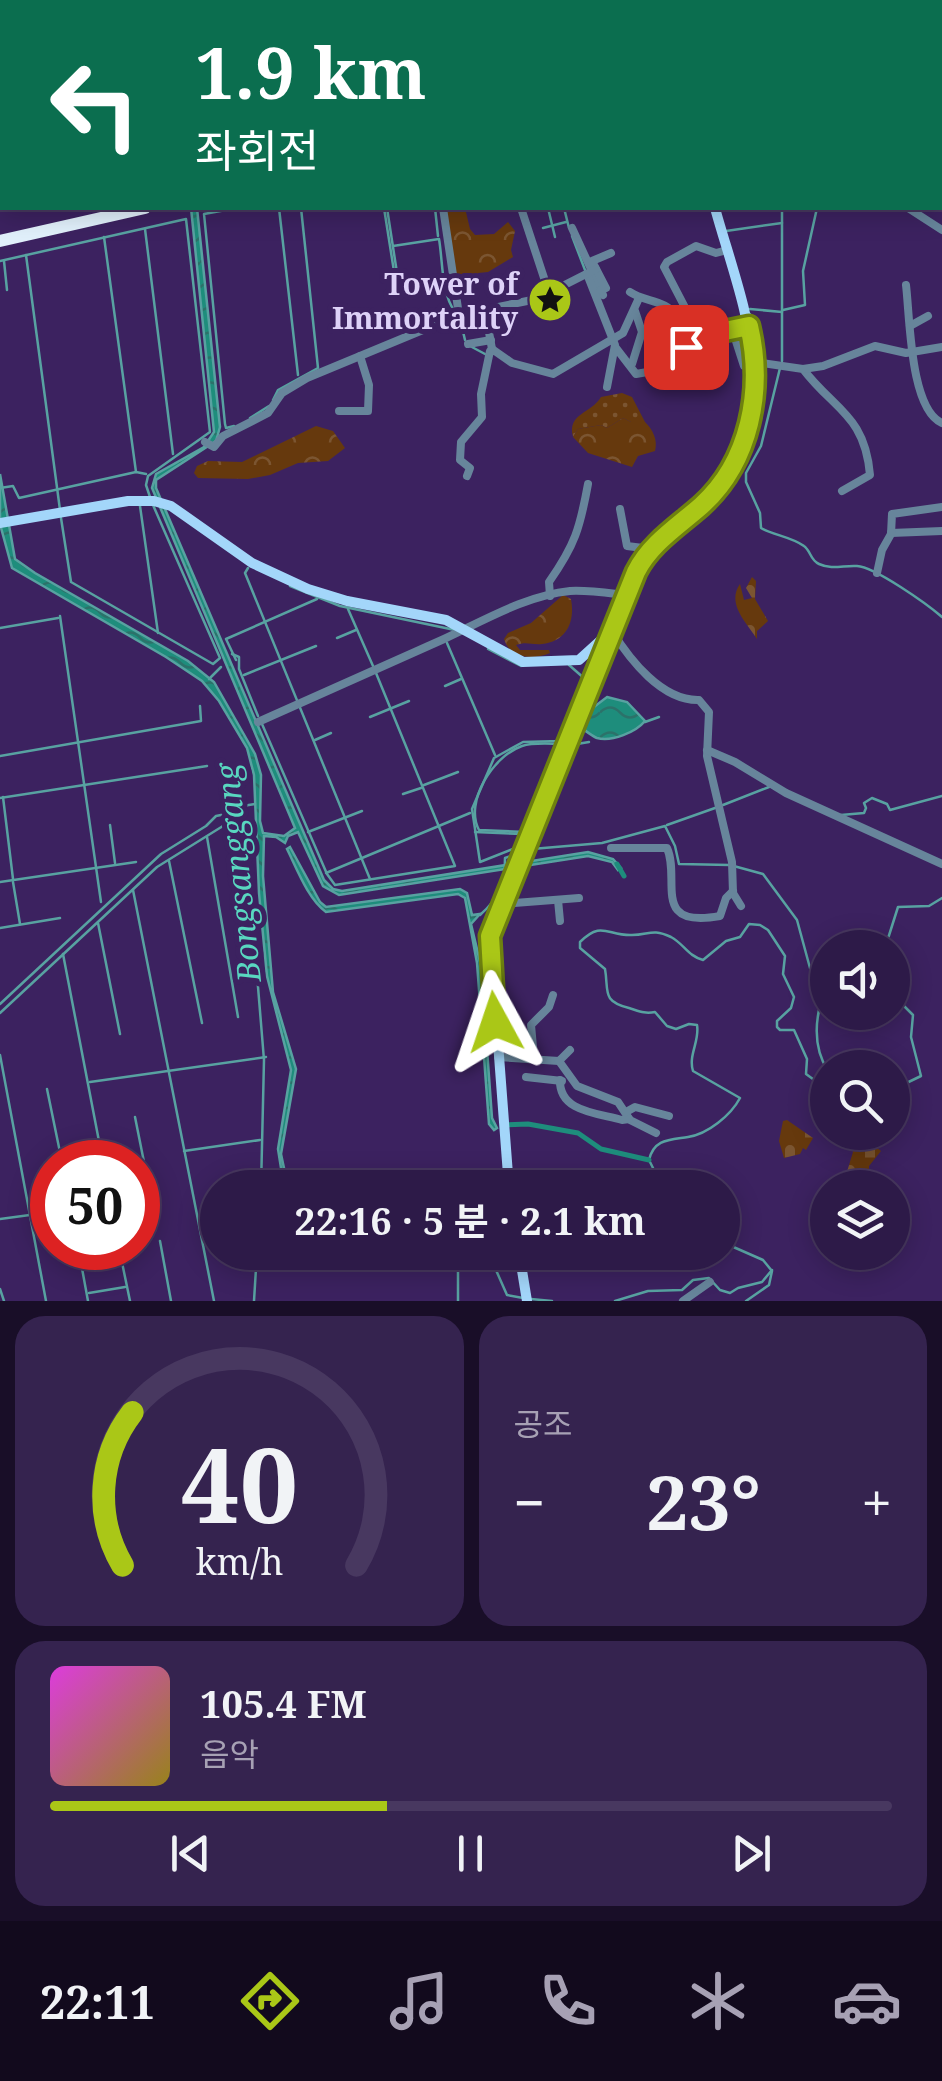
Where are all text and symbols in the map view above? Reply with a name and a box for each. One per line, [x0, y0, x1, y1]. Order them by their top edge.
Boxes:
text: 1.9 km [195, 24, 427, 120]
icon: left [30, 40, 160, 170]
text: 좌회전 [195, 119, 319, 180]
place label: Tower of Immortality [332, 263, 521, 338]
place icon: Tower of Immortality [527, 277, 573, 323]
pin [644, 305, 729, 390]
icon: arrive [659, 320, 714, 375]
water label: Bongsanggang [204, 759, 270, 986]
map controls [810, 930, 910, 1270]
button: sound [810, 930, 910, 1030]
position arrow [443, 970, 547, 1074]
button: search [810, 1050, 910, 1150]
speed limit sign: 50 [30, 1140, 160, 1270]
button: layers [810, 1170, 910, 1270]
text: 22:16 · 5 분 · 2.1 km [294, 1194, 646, 1246]
text: 공조 [514, 1402, 572, 1445]
text: 40 [180, 1412, 298, 1553]
text: 23° [646, 1450, 761, 1552]
text: − [514, 1464, 545, 1539]
text: + [861, 1464, 892, 1539]
text: km/h [195, 1537, 283, 1585]
text: 105.4 FM [200, 1677, 367, 1729]
text: 음악 [200, 1732, 259, 1775]
icon: previous [163, 1826, 218, 1881]
icon: pause [443, 1826, 498, 1881]
icon: next [724, 1826, 779, 1881]
icon: directions [235, 1966, 305, 2036]
icon: music [384, 1966, 454, 2036]
icon: phone [533, 1966, 603, 2036]
icon: climate [683, 1966, 753, 2036]
icon: car [832, 1966, 902, 2036]
text: 22:11 [40, 1971, 155, 2032]

